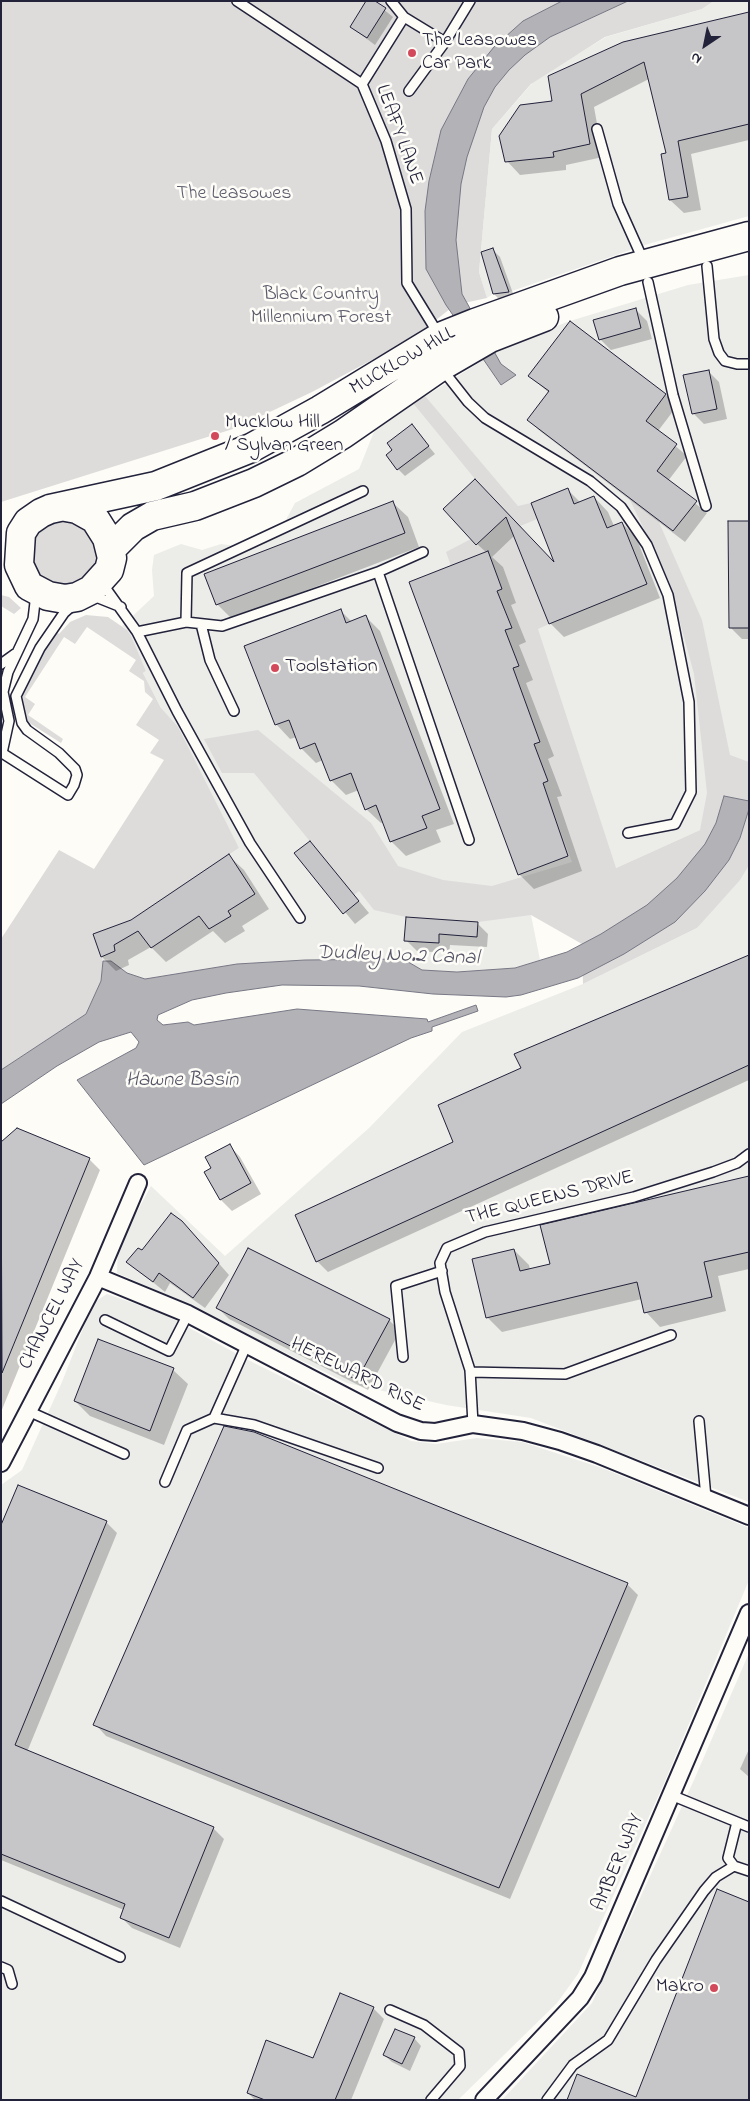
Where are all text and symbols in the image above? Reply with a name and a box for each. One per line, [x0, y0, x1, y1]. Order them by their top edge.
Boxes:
north arrow [680, 20, 730, 70]
place label: The Leasowes Car Park [422, 30, 537, 77]
marker: The Leasowes Car Park [406, 47, 418, 59]
text: N [687, 47, 706, 69]
street label: LEAFY LANE [369, 82, 427, 188]
park label: The Leasowes [177, 183, 291, 207]
park label: Black Country Millennium Forest [251, 284, 391, 331]
street label: MUCKLOW HILL [346, 322, 460, 402]
place label: Mucklow Hill / Sylvan Green [225, 412, 343, 459]
marker: Mucklow Hill / Sylvan Green [209, 430, 221, 442]
place label: Toolstation [285, 656, 377, 680]
marker: Toolstation [269, 662, 281, 674]
water label: Dudley No.2 Canal [317, 942, 479, 972]
water label: Hawne Basin [126, 1069, 238, 1095]
street label: THE QUEENS DRIVE [464, 1167, 636, 1231]
street label: CHANCEL WAY [15, 1256, 91, 1374]
street label: HEREWARD RISE [286, 1333, 428, 1419]
street label: AMBER WAY [588, 1811, 650, 1915]
place label: Makro [656, 1976, 704, 2000]
marker: Makro [708, 1982, 720, 1994]

